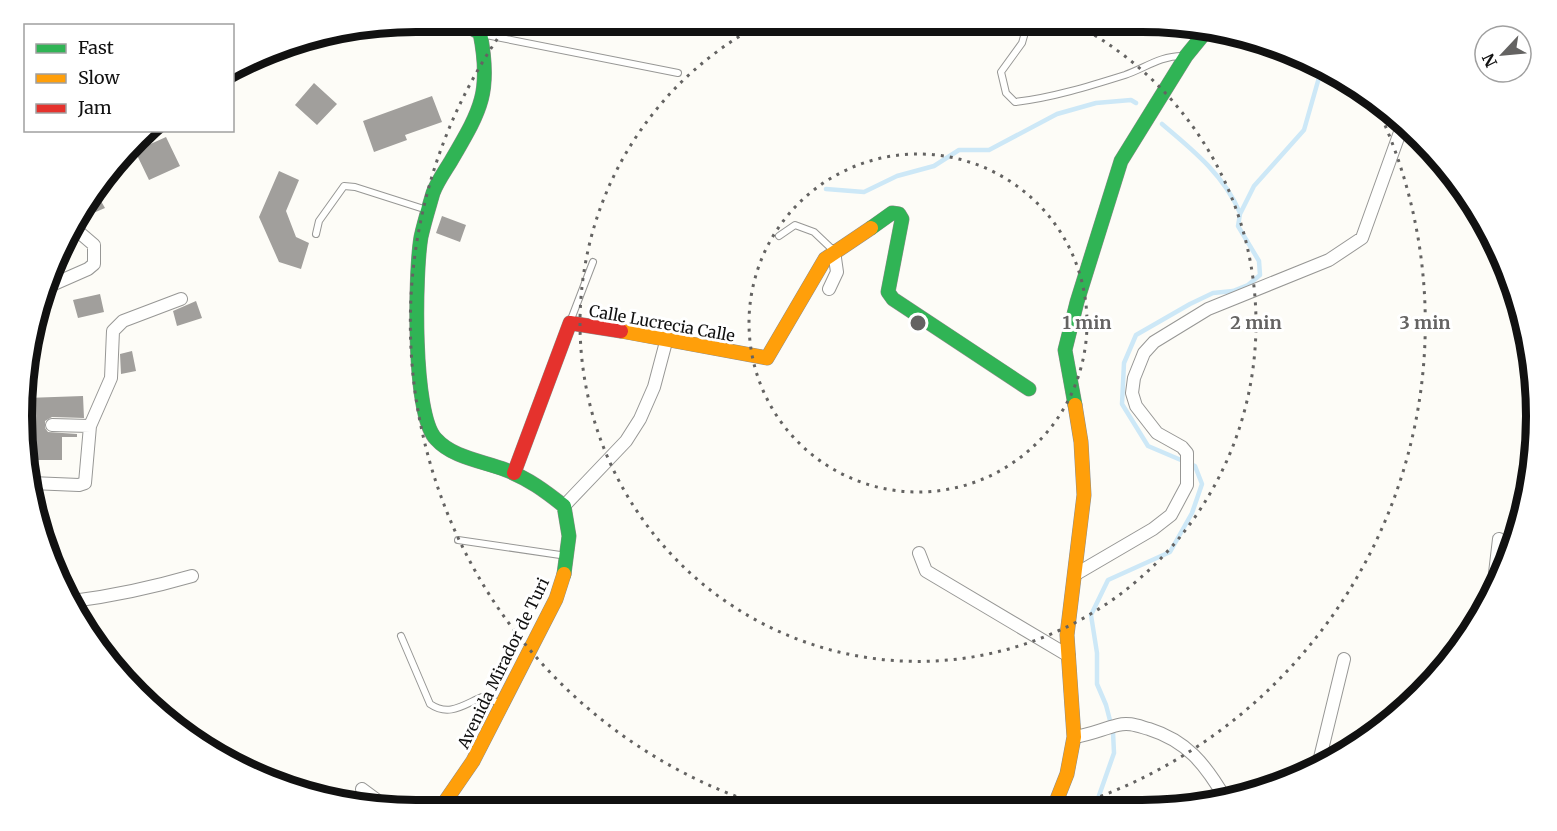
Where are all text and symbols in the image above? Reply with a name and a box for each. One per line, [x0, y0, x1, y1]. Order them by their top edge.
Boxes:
legend [24, 24, 234, 132]
north arrow [1473, 24, 1533, 84]
text: Fast [78, 36, 114, 59]
text: N [1478, 50, 1501, 71]
text: Slow [78, 66, 121, 89]
text: Jam [77, 96, 112, 119]
street label: Calle Lucrecia Calle [588, 300, 736, 346]
text: 1 min [1062, 311, 1112, 334]
text: 2 min [1230, 311, 1282, 334]
text: 3 min [1400, 311, 1450, 334]
centre of rings [908, 313, 928, 333]
street label: Avenida Mirador de Turi [452, 574, 553, 753]

